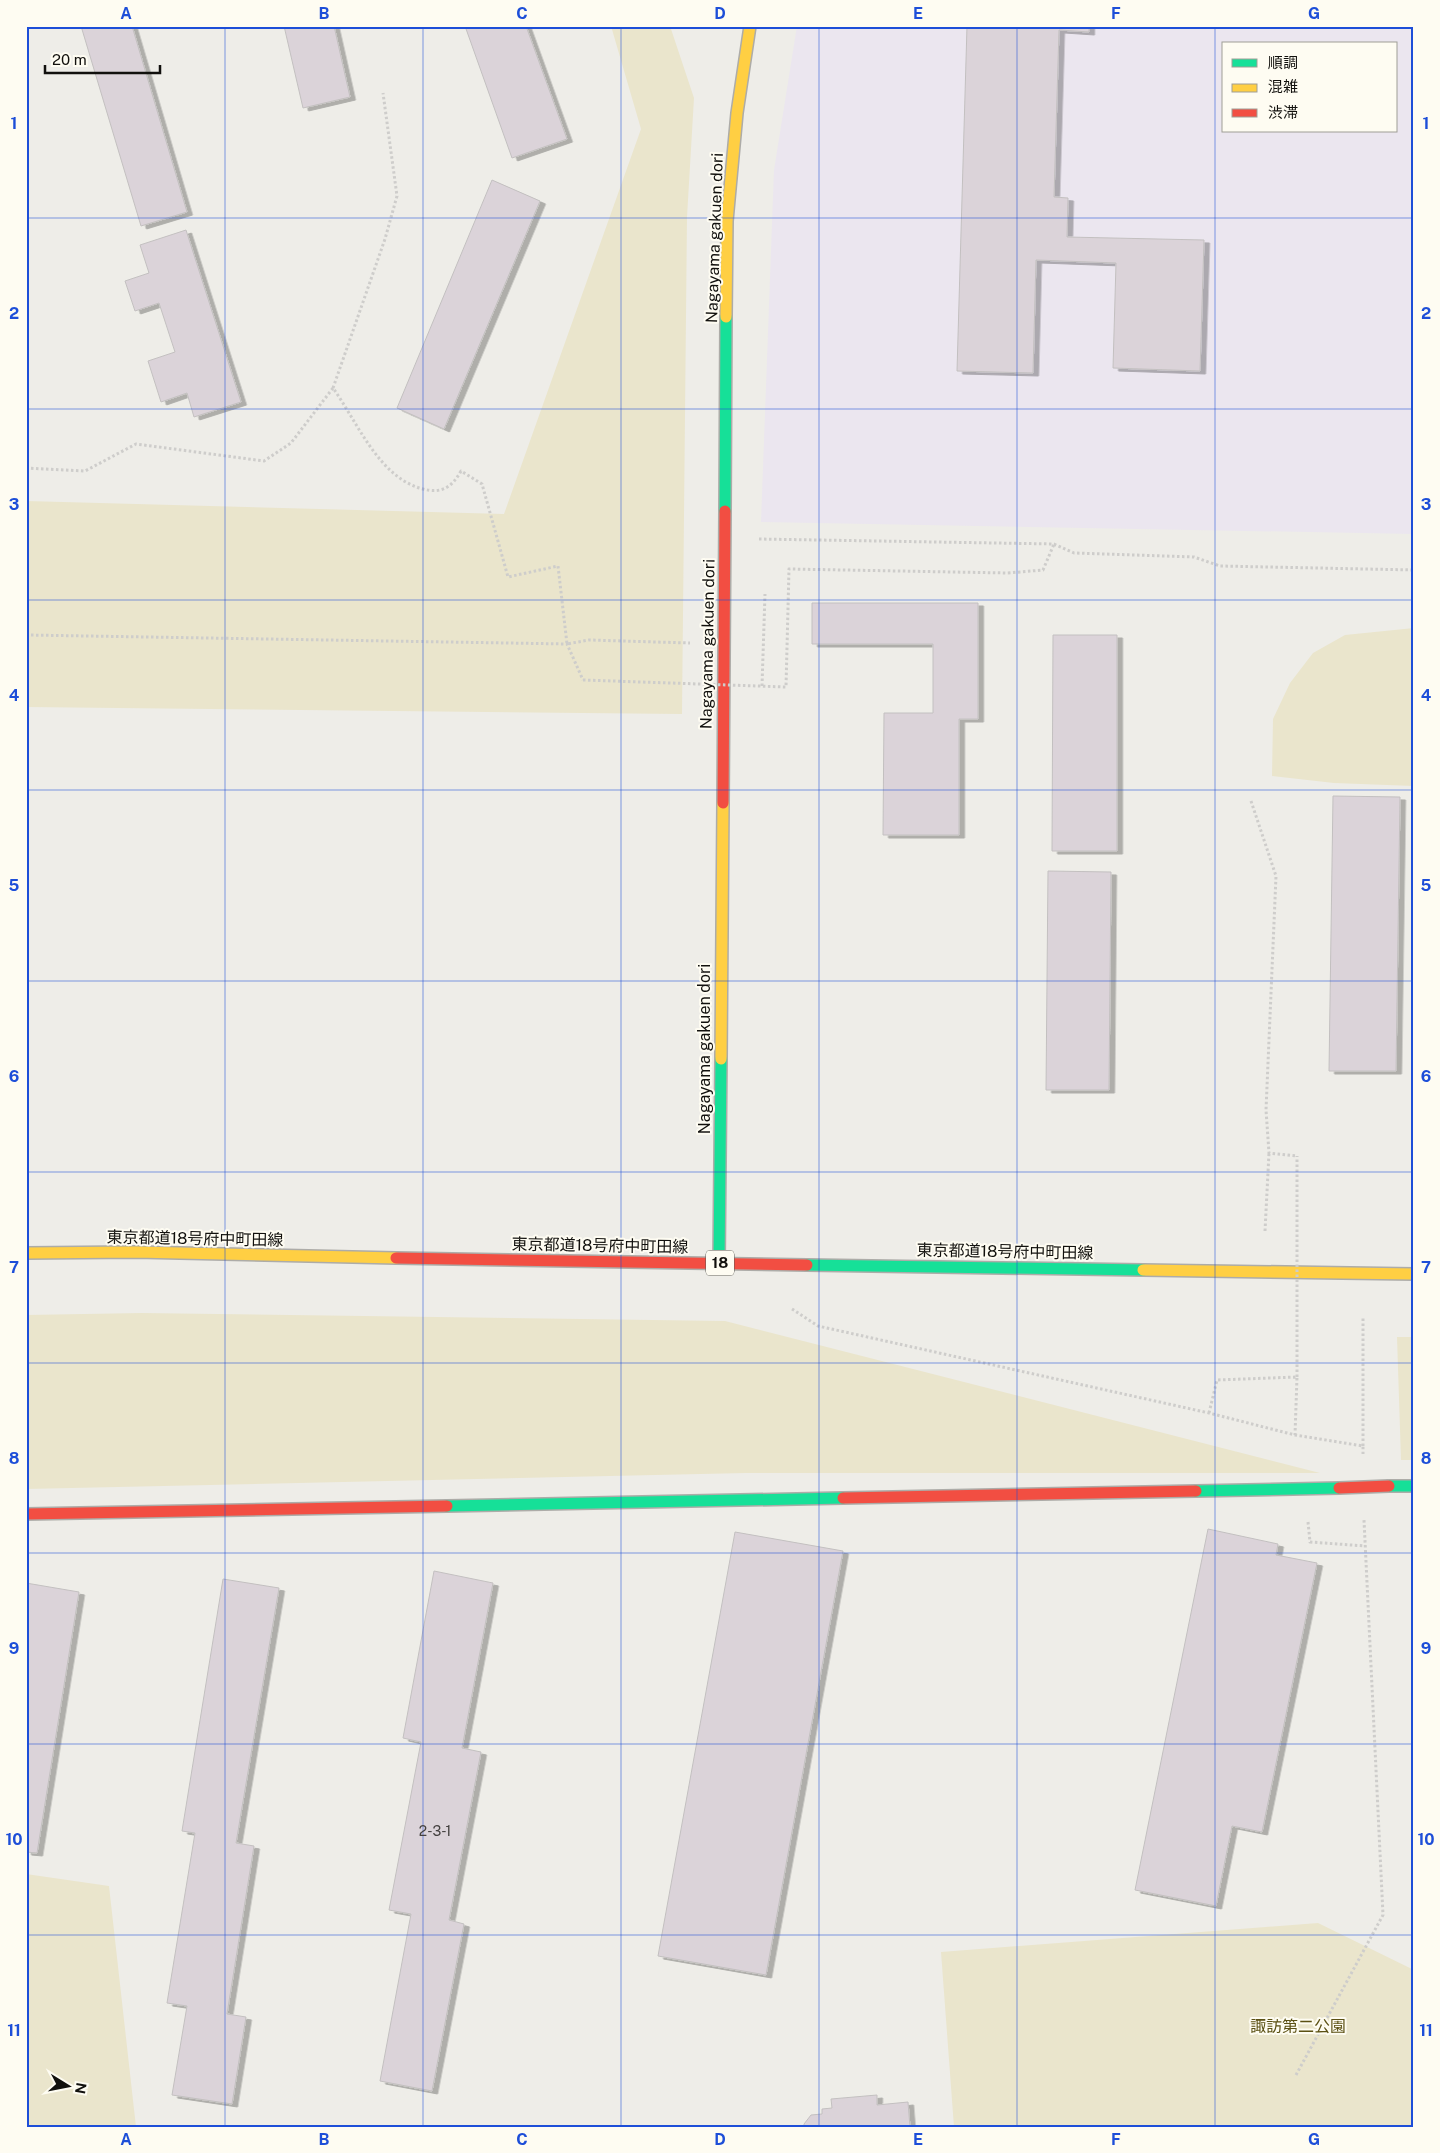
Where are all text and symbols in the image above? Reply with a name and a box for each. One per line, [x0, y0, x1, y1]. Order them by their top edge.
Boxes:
text: A [120, 4, 132, 23]
text: B [319, 4, 330, 23]
text: C [516, 4, 528, 23]
text: D [714, 4, 726, 23]
text: E [913, 4, 923, 23]
text: F [1111, 4, 1121, 23]
text: G [1308, 4, 1320, 23]
scale bar [45, 42, 160, 74]
legend [1222, 42, 1398, 132]
text: 20 m [52, 51, 87, 68]
text: 順調 [1268, 54, 1298, 71]
text: 混雑 [1268, 78, 1298, 95]
text: 渋滞 [1268, 104, 1298, 121]
text: 1 [11, 114, 17, 133]
text: 1 [1423, 114, 1429, 133]
street label: Nagayama gakuen dori [702, 153, 727, 323]
text: 2 [9, 304, 19, 323]
text: 2 [1421, 304, 1431, 323]
text: 3 [9, 495, 19, 514]
text: 3 [1421, 495, 1431, 514]
street label: Nagayama gakuen dori [697, 559, 718, 729]
text: 4 [9, 686, 20, 705]
text: 4 [1421, 686, 1432, 705]
text: 5 [9, 876, 20, 895]
text: 5 [1421, 876, 1432, 895]
street label: Nagayama gakuen dori [695, 964, 714, 1134]
text: 6 [9, 1067, 19, 1086]
text: 6 [1421, 1067, 1431, 1086]
street label: 東京都道18号府中町田線 [106, 1227, 284, 1250]
street label: 東京都道18号府中町田線 [511, 1234, 689, 1257]
street label: 東京都道18号府中町田線 [916, 1240, 1094, 1263]
road number: 18 [706, 1250, 734, 1276]
text: 7 [9, 1258, 19, 1277]
text: 7 [1421, 1258, 1431, 1277]
text: 8 [9, 1449, 20, 1468]
text: 8 [1421, 1449, 1432, 1468]
text: 9 [9, 1639, 19, 1658]
text: 9 [1421, 1639, 1431, 1658]
house number: 2-3-1 [419, 1823, 451, 1839]
text: 10 [5, 1830, 23, 1849]
text: 10 [1417, 1830, 1435, 1849]
park label: 諏訪第二公園 [1250, 2017, 1346, 2036]
text: 11 [7, 2021, 21, 2040]
text: 11 [1419, 2021, 1433, 2040]
north arrow [42, 2060, 92, 2110]
text: N [72, 2081, 90, 2095]
text: A [120, 2130, 132, 2149]
text: B [319, 2130, 330, 2149]
text: C [516, 2130, 528, 2149]
text: D [714, 2130, 726, 2149]
text: E [913, 2130, 923, 2149]
text: F [1111, 2130, 1121, 2149]
text: G [1308, 2130, 1320, 2149]

